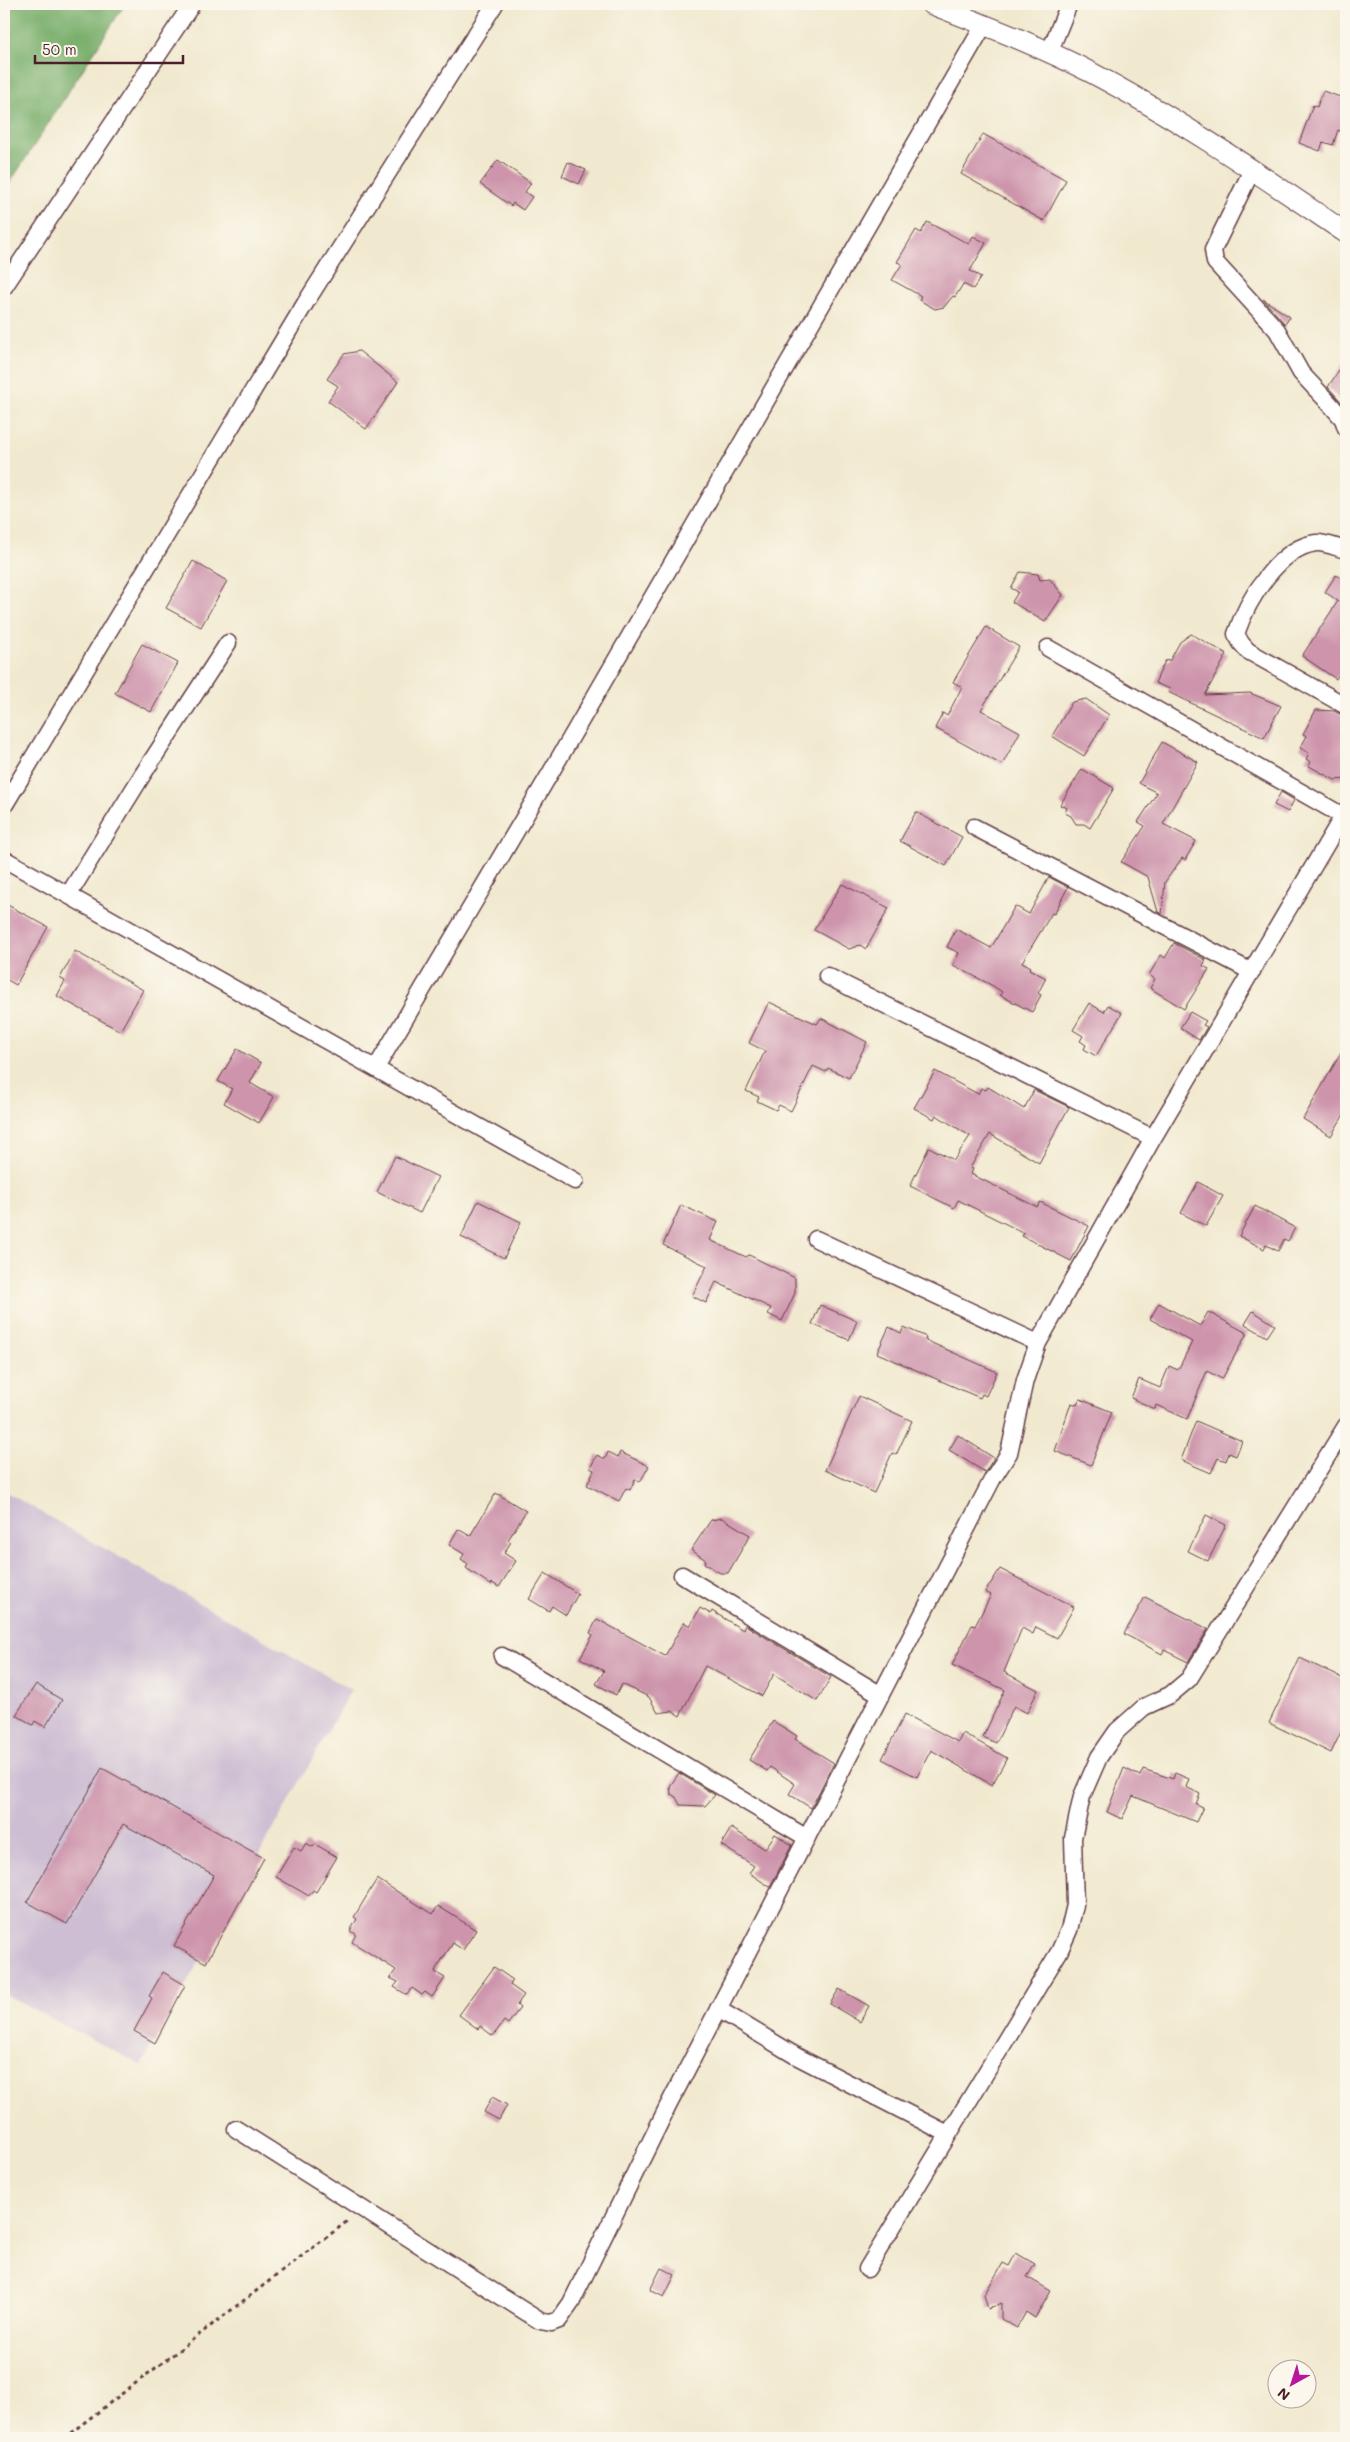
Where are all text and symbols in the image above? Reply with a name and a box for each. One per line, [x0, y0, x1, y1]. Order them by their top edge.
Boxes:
scale bar [35, 32, 182, 64]
text: 50 m [42, 39, 77, 59]
north arrow [1268, 2360, 1318, 2410]
text: N [1273, 2384, 1294, 2405]

